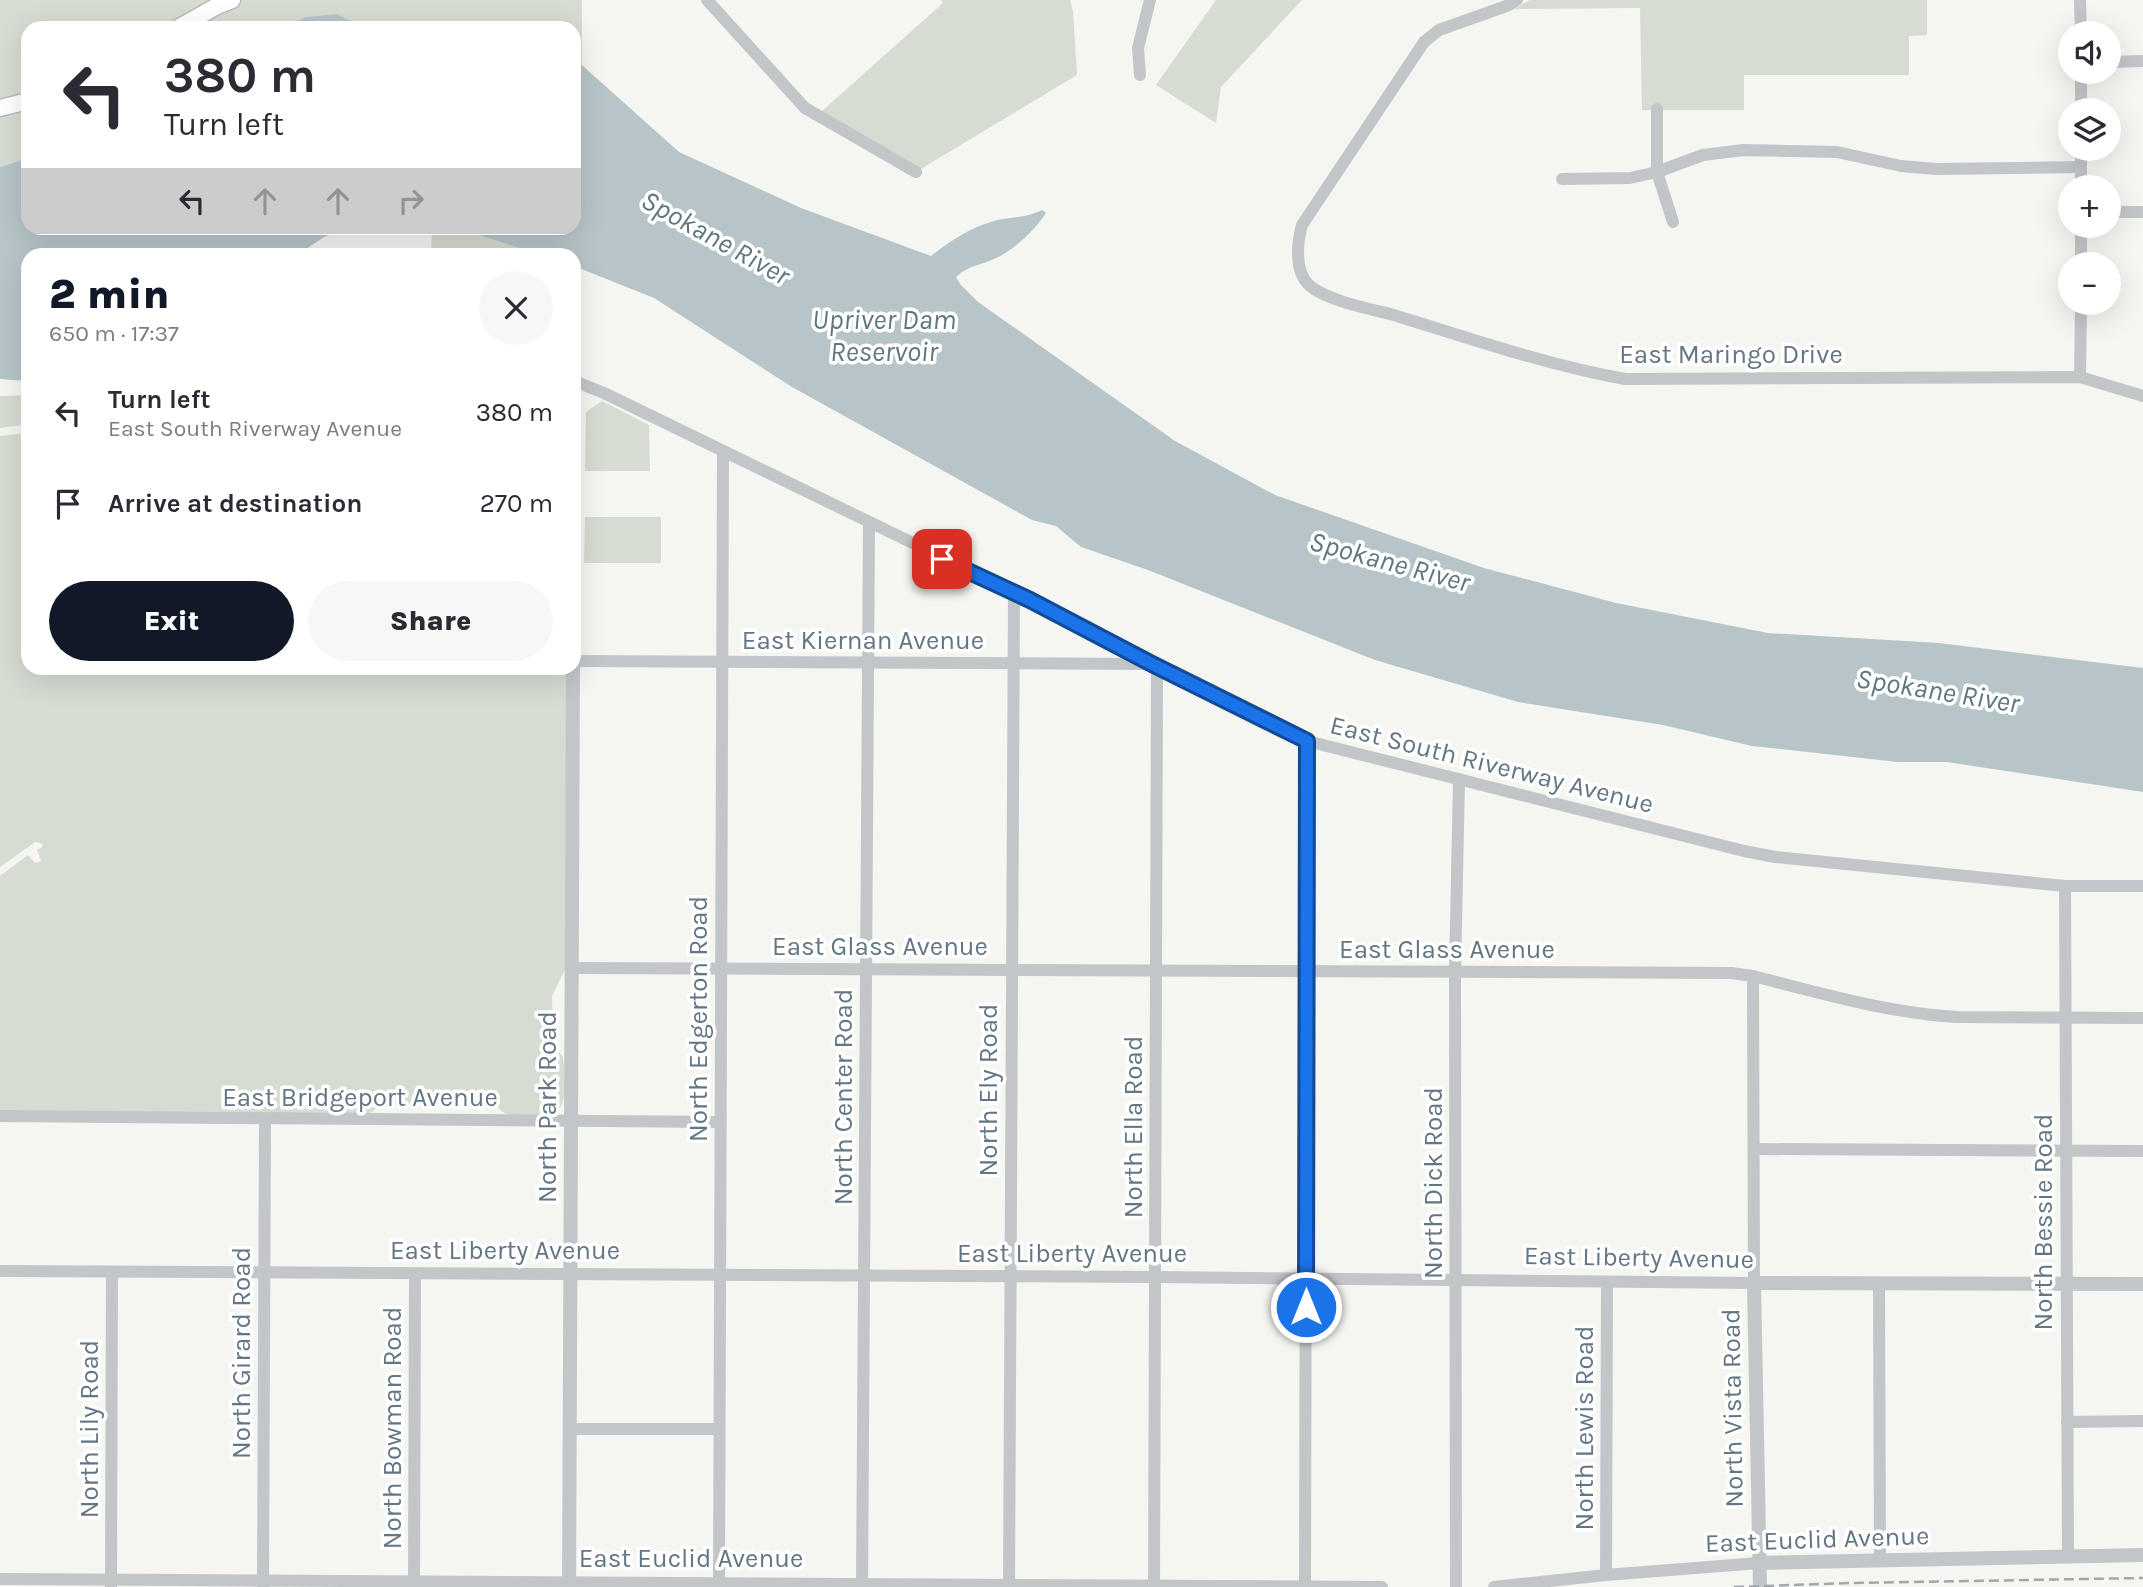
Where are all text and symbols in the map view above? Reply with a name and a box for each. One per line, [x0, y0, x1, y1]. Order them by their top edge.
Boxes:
map controls [2058, 21, 2121, 315]
button: sound [2058, 21, 2121, 84]
text: 380 m [164, 47, 316, 104]
icon: left [49, 49, 140, 140]
button: layers [2058, 98, 2121, 161]
text: Turn left [164, 106, 284, 143]
button: + [2058, 175, 2121, 238]
icon: left [173, 182, 211, 220]
icon: ahead [246, 182, 284, 220]
icon: ahead [319, 182, 357, 220]
icon: right [392, 182, 430, 220]
water label: Spokane River [636, 183, 797, 292]
button: − [2058, 252, 2121, 315]
text: 2 min [49, 269, 169, 319]
button: close [479, 271, 553, 345]
water label: Upriver Dam Reservoir [812, 303, 956, 368]
text: 650 m · 17:37 [49, 320, 179, 347]
street label: East Maringo Drive [1619, 339, 1843, 370]
text: Turn left [108, 384, 210, 415]
icon: left [49, 394, 87, 432]
text: 380 m [476, 397, 553, 428]
text: East South Riverway Avenue [108, 415, 402, 442]
icon: arrive [49, 485, 87, 523]
text: Arrive at destination [108, 488, 362, 519]
text: 270 m [480, 488, 553, 519]
water label: Spokane River [1306, 524, 1475, 599]
pin [912, 529, 972, 589]
icon: arrive [923, 540, 961, 578]
button: Exit [49, 581, 294, 661]
button: Share [308, 581, 553, 661]
street label: East Kiernan Avenue [742, 625, 984, 656]
water label: Spokane River [1854, 661, 2023, 720]
street label: East South Riverway Avenue [1327, 709, 1657, 820]
street label: North Edgerton Road [683, 896, 714, 1142]
street label: East Glass Avenue [772, 931, 988, 962]
street label: East Glass Avenue [1339, 934, 1555, 965]
street label: North Center Road [828, 989, 859, 1205]
street label: North Ely Road [973, 1003, 1004, 1177]
street label: North Park Road [532, 1011, 563, 1203]
street label: North Ella Road [1118, 1036, 1149, 1218]
street label: East Bridgeport Avenue [222, 1082, 498, 1113]
street label: North Dick Road [1418, 1087, 1449, 1279]
street label: North Bessie Road [2028, 1114, 2059, 1331]
street label: East Liberty Avenue [390, 1235, 620, 1266]
street label: East Liberty Avenue [957, 1238, 1187, 1269]
street label: East Liberty Avenue [1524, 1240, 1754, 1275]
street label: North Girard Road [226, 1247, 257, 1459]
position arrow [1269, 1270, 1343, 1344]
street label: North Bowman Road [377, 1307, 408, 1549]
street label: North Vista Road [1715, 1308, 1750, 1508]
street label: North Lewis Road [1569, 1326, 1600, 1530]
street label: North Lily Road [74, 1340, 105, 1518]
street label: East Euclid Avenue [1704, 1520, 1930, 1559]
street label: East Euclid Avenue [579, 1543, 803, 1574]

